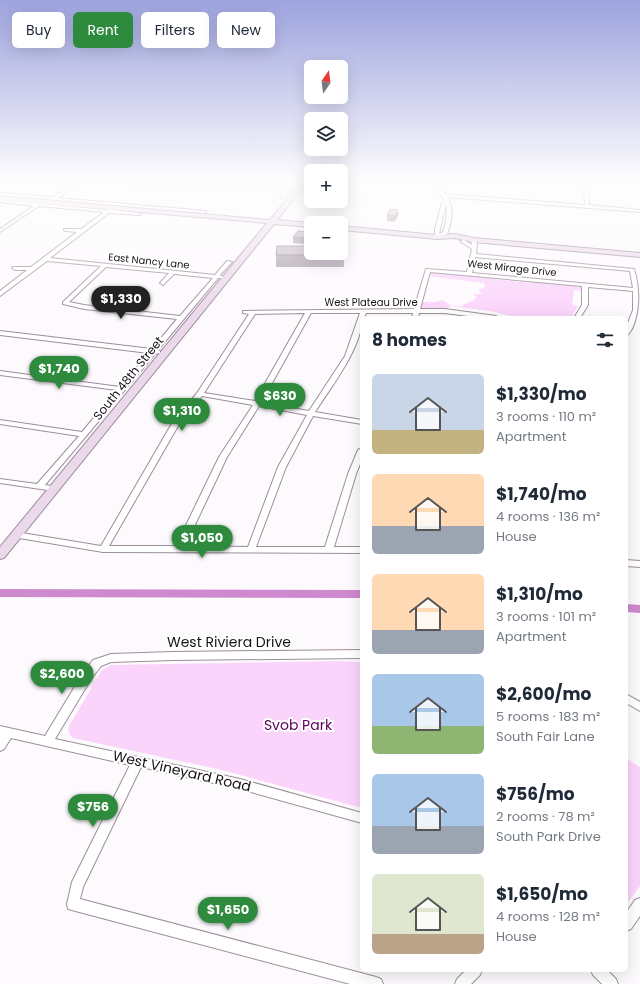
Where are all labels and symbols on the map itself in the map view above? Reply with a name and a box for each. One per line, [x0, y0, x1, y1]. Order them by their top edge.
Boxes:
north arrow [304, 60, 348, 104]
street label: East Nancy Lane [108, 249, 190, 273]
street label: West Mirage Drive [467, 256, 557, 280]
pin: $1,330 [88, 286, 154, 320]
street label: West Plateau Drive [324, 295, 418, 310]
street label: South 48th Street [89, 333, 167, 423]
pin: $1,740 [26, 356, 92, 390]
pin: $630 [256, 383, 304, 417]
pin: $1,310 [149, 398, 215, 432]
pin: $1,050 [169, 525, 235, 559]
street label: West Riviera Drive [167, 632, 291, 652]
pin: $2,600 [29, 661, 95, 695]
park label: Svob Park [264, 715, 333, 735]
street label: West Vineyard Road [111, 745, 253, 797]
pin: $756 [69, 794, 117, 828]
pin: $1,650 [195, 897, 261, 931]

